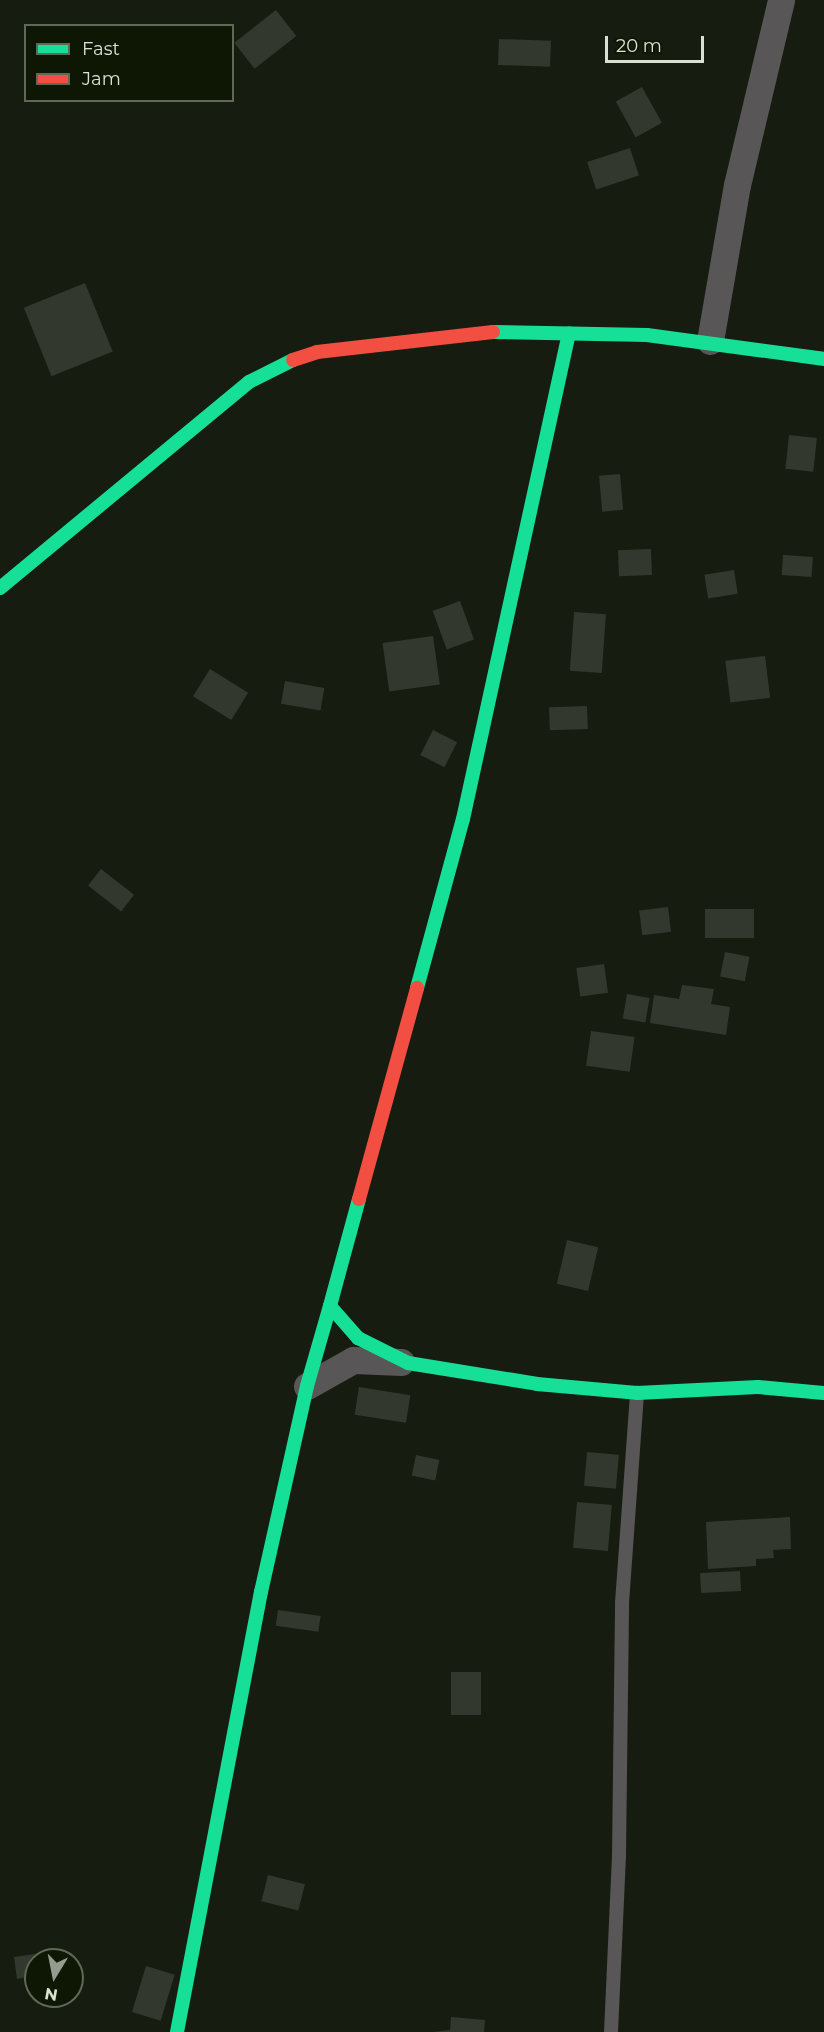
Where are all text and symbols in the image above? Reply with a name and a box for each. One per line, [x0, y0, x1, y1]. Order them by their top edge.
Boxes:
legend [24, 24, 234, 102]
scale bar [608, 24, 707, 62]
text: 20 m [616, 35, 662, 57]
text: Fast [82, 38, 120, 60]
text: Jam [82, 68, 121, 90]
north arrow [24, 1948, 84, 2008]
text: N [43, 1984, 59, 2005]

